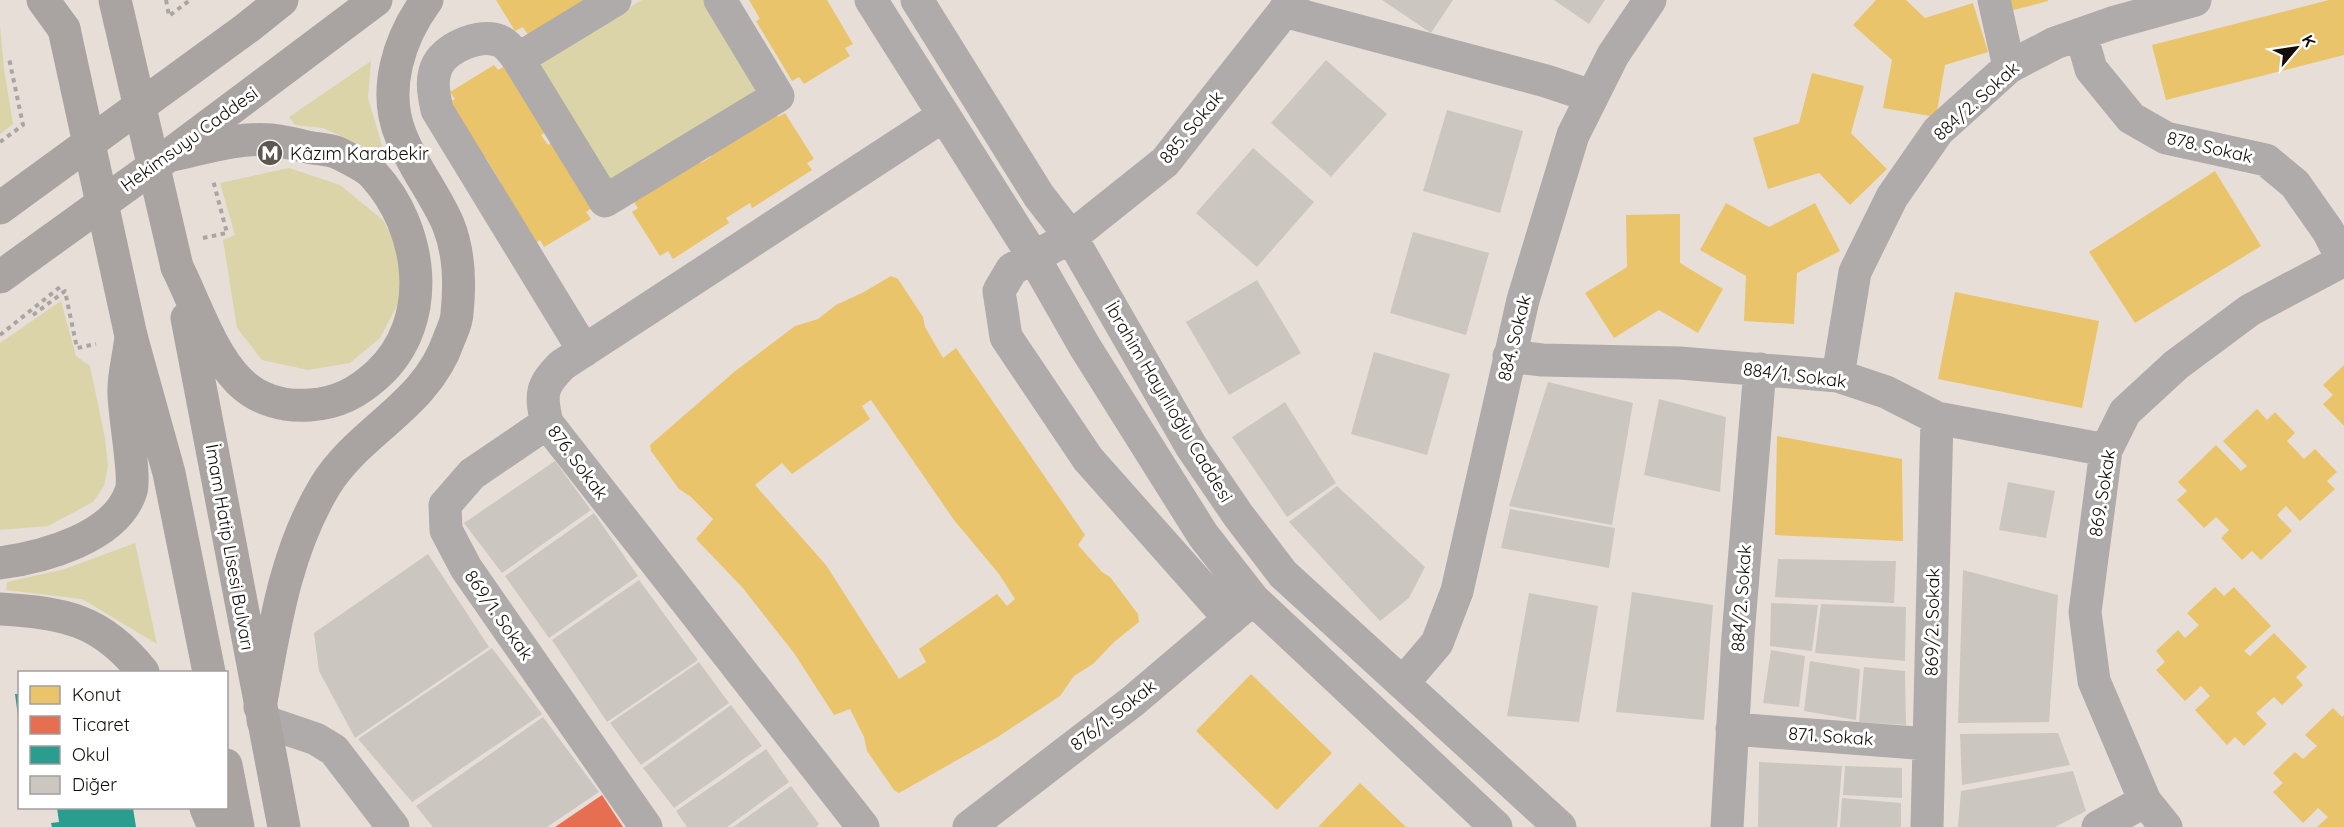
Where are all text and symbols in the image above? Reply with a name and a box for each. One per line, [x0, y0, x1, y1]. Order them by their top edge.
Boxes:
north arrow [2266, 18, 2326, 78]
text: K [2298, 31, 2320, 50]
street label: 884/2. Sokak [1928, 56, 2024, 146]
street label: Hekimsuyu Caddesi [116, 81, 262, 197]
street label: 885. Sokak [1154, 86, 1228, 168]
street label: 878. Sokak [2165, 126, 2255, 168]
metro station icon: Kâzım Karabekir [255, 138, 285, 168]
place label: Kâzım Karabekir [290, 142, 429, 165]
street label: 884. Sokak [1492, 292, 1536, 384]
street label: İbrahim Hayırlıoğlu Caddesi [1100, 298, 1238, 506]
street label: 884/1. Sokak [1742, 357, 1848, 393]
street label: 876. Sokak [543, 420, 613, 504]
street label: İmam Hatip Lisesi Bulvarı [201, 442, 259, 652]
street label: 869. Sokak [2084, 448, 2120, 538]
street label: 884/2. Sokak [1726, 544, 1756, 652]
street label: 869/1. Sokak [460, 565, 538, 665]
street label: 869/2. Sokak [1920, 568, 1944, 676]
legend [18, 671, 228, 809]
street label: 876/1. Sokak [1065, 674, 1161, 756]
text: Konut [72, 683, 121, 706]
text: Ticaret [72, 713, 130, 736]
street label: 871. Sokak [1788, 722, 1874, 750]
text: Okul [72, 743, 110, 766]
text: Diğer [72, 773, 117, 796]

